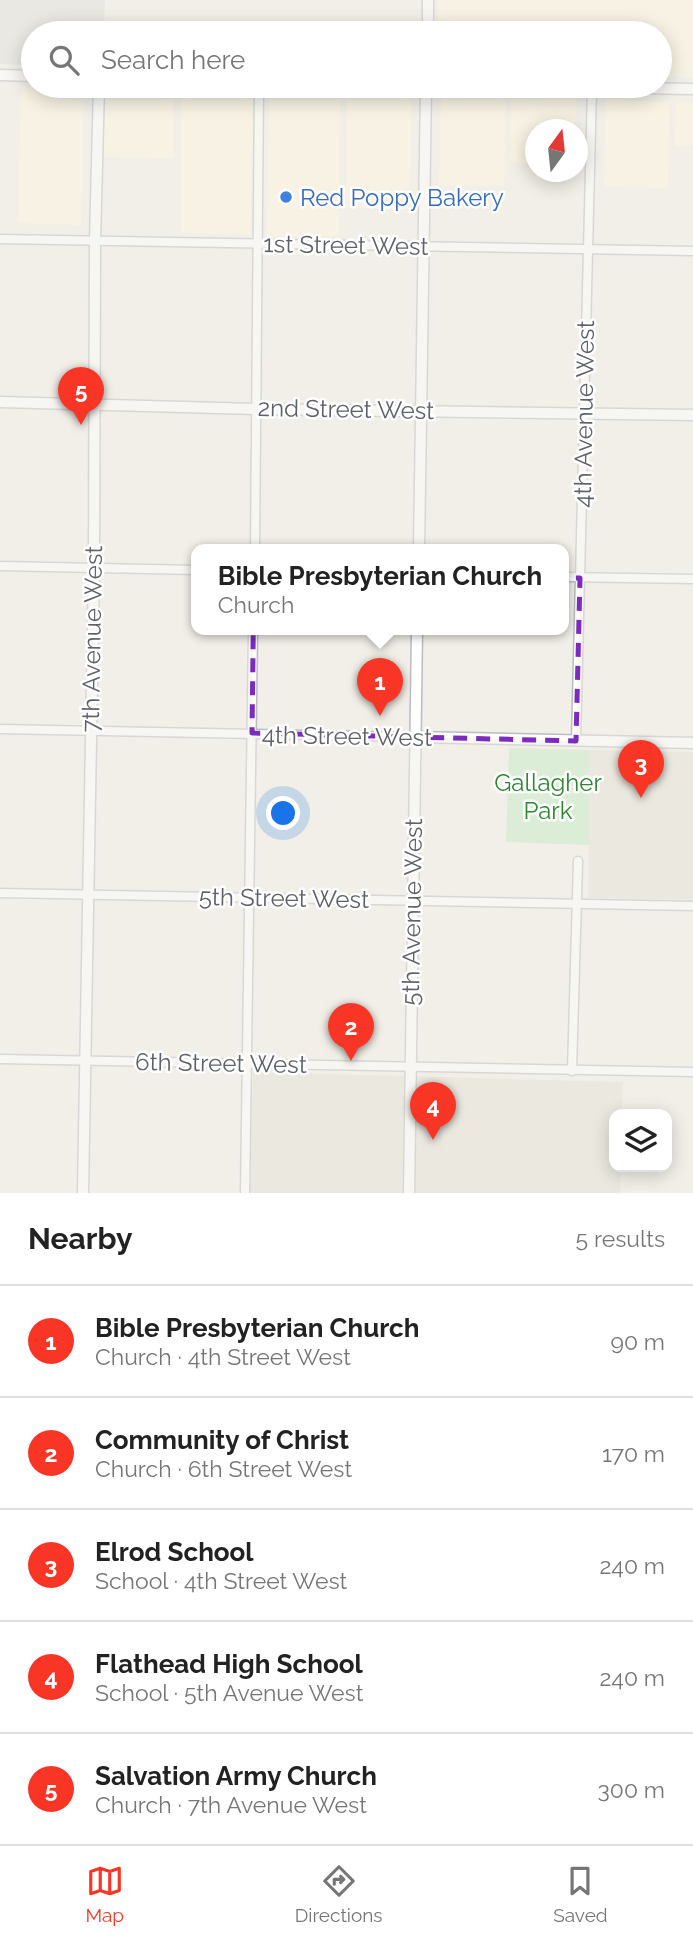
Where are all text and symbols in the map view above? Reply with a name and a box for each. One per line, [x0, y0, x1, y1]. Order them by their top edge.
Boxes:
search box [21, 21, 672, 98]
icon: search [45, 41, 83, 79]
text: Search here [101, 45, 245, 75]
north arrow [525, 119, 588, 182]
place label: Red Poppy Bakery [300, 183, 504, 212]
marker: Red Poppy Bakery [278, 189, 294, 205]
street label: 1st Street West [263, 229, 429, 261]
street label: 4th Avenue West [568, 320, 600, 508]
pin: 5 [58, 367, 104, 425]
street label: 2nd Street West [257, 393, 435, 425]
popup [191, 544, 569, 635]
street label: 7th Avenue West [76, 545, 108, 733]
text: Bible Presbyterian Church [218, 561, 542, 591]
text: Church [218, 591, 294, 618]
pin: 1 [357, 658, 403, 716]
street label: 4th Street West [262, 720, 432, 752]
pin: 3 [618, 740, 664, 798]
park label: Gallagher Park [494, 768, 602, 825]
your location [266, 796, 300, 830]
street label: 5th Avenue West [396, 818, 428, 1006]
street label: 5th Street West [199, 882, 369, 914]
pin: 2 [328, 1003, 374, 1061]
street label: 6th Street West [135, 1047, 307, 1079]
pin: 4 [410, 1082, 456, 1140]
map controls [609, 1109, 672, 1172]
button: layers [609, 1109, 672, 1172]
text: Nearby [28, 1221, 132, 1256]
text: 5 results [576, 1225, 665, 1252]
text: Bible Presbyterian Church [95, 1313, 419, 1343]
text: 1 [45, 1328, 57, 1355]
text: 90 m [610, 1328, 665, 1355]
text: Church · 4th Street West [95, 1343, 351, 1370]
text: Community of Christ [95, 1425, 349, 1455]
text: 2 [45, 1440, 57, 1467]
text: 170 m [602, 1440, 665, 1467]
text: Church · 6th Street West [95, 1455, 352, 1482]
text: Elrod School [95, 1537, 254, 1567]
text: 3 [45, 1552, 57, 1579]
text: 240 m [599, 1552, 665, 1579]
text: School · 4th Street West [95, 1567, 347, 1594]
text: Flathead High School [95, 1649, 363, 1679]
text: 4 [44, 1664, 58, 1691]
text: 240 m [599, 1664, 665, 1691]
text: School · 5th Avenue West [95, 1679, 363, 1706]
text: Salvation Army Church [95, 1761, 377, 1791]
text: 5 [45, 1776, 57, 1803]
text: 300 m [598, 1776, 665, 1803]
text: Church · 7th Avenue West [95, 1791, 367, 1818]
tab: Map [85, 1862, 124, 1926]
tab: Directions [295, 1862, 383, 1926]
tab: Saved [553, 1862, 608, 1926]

